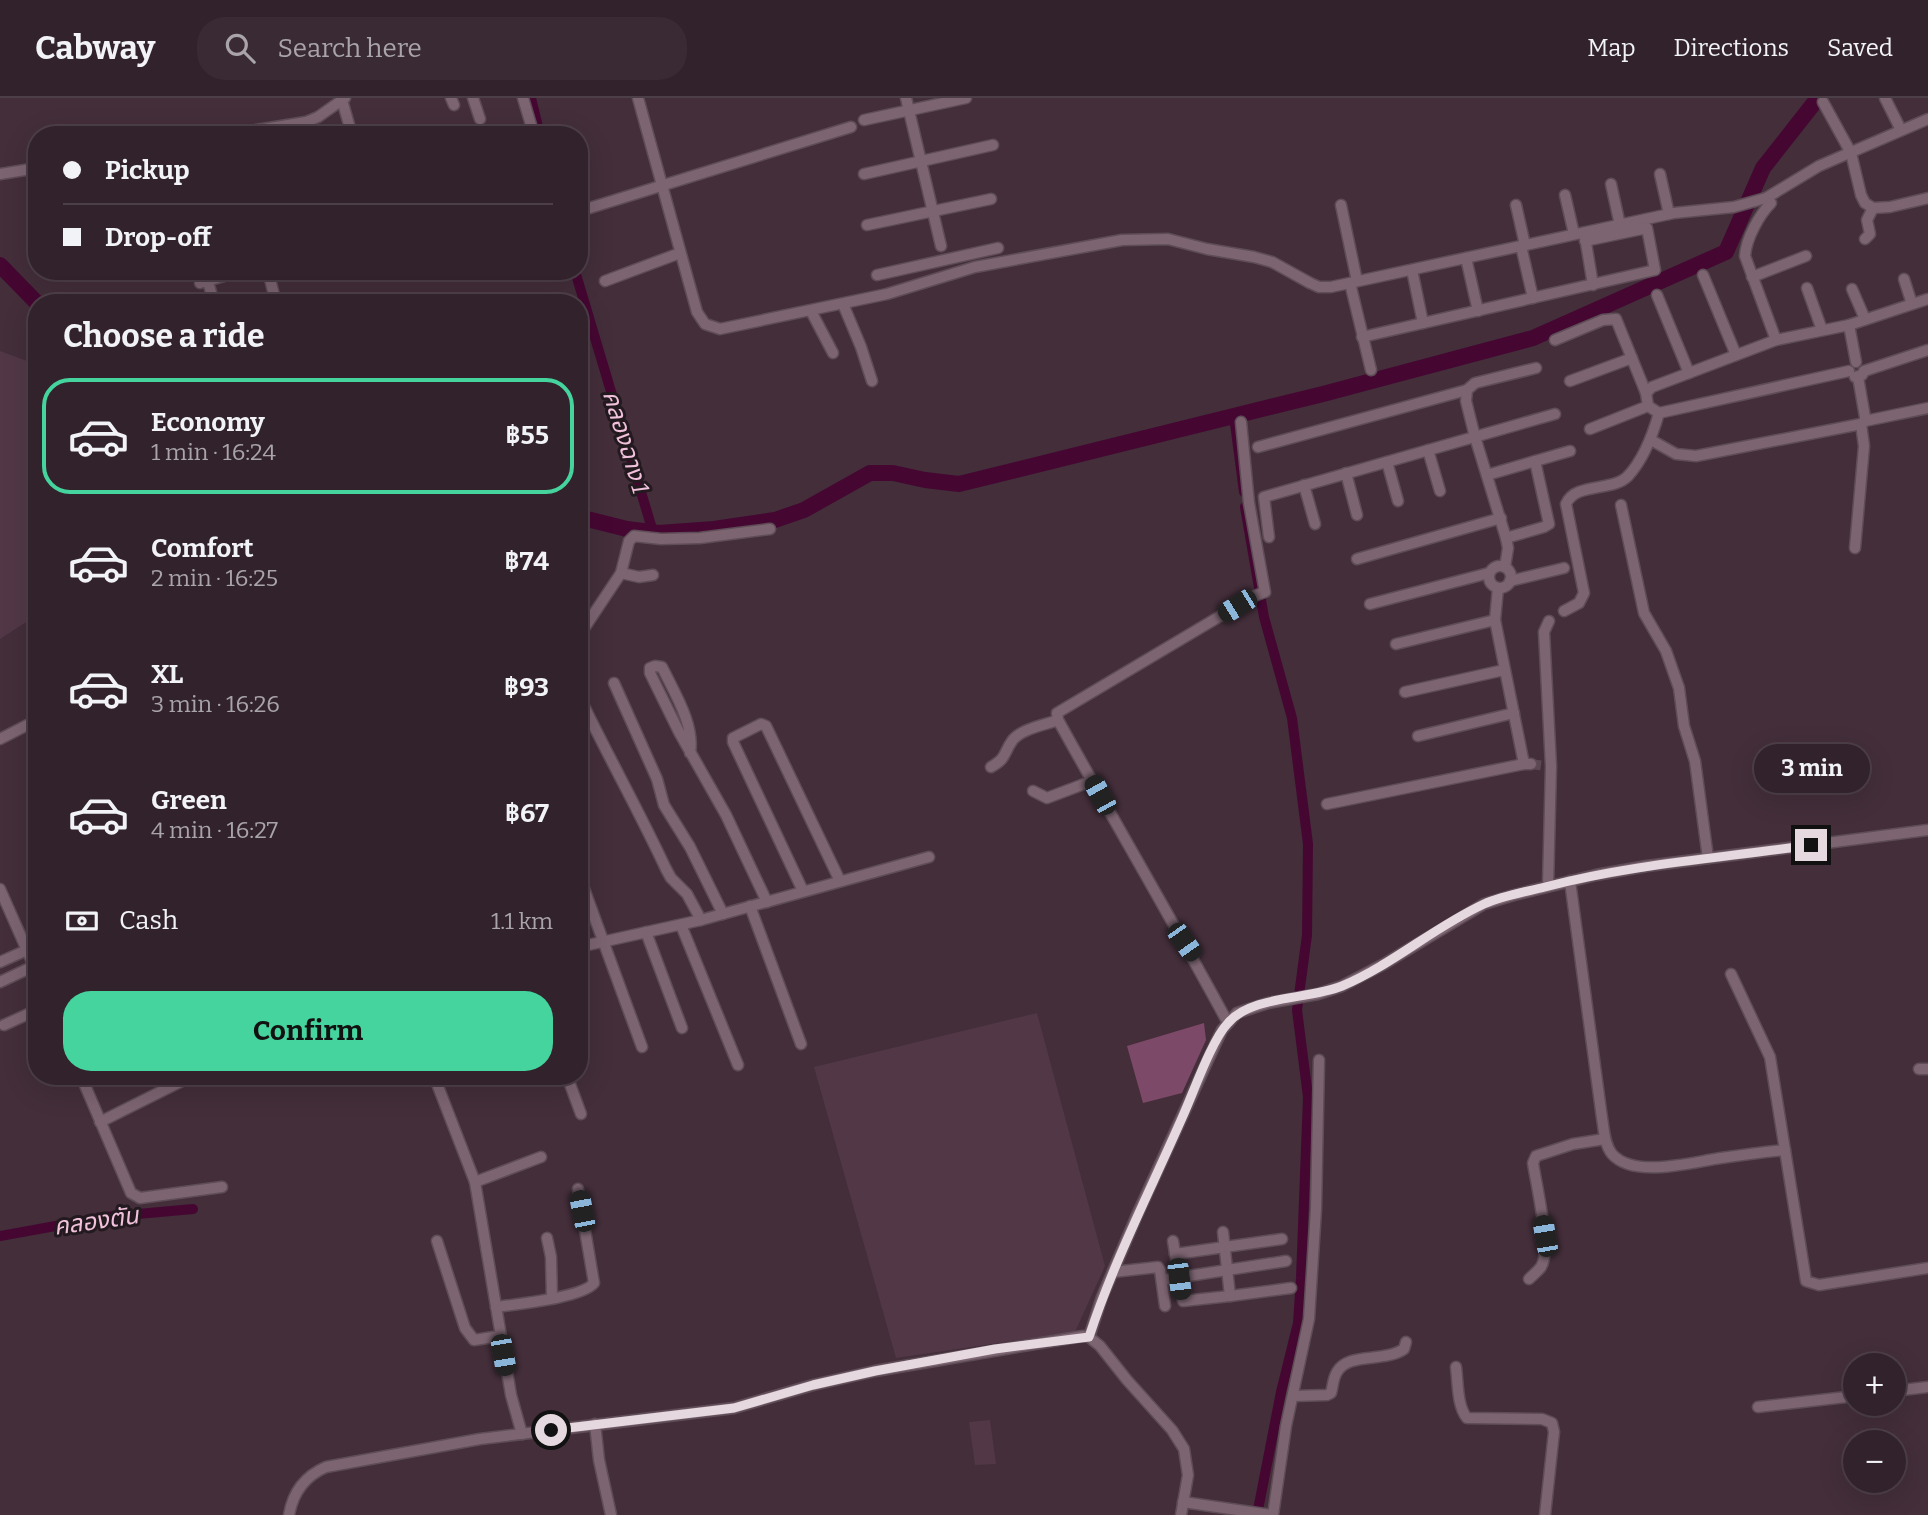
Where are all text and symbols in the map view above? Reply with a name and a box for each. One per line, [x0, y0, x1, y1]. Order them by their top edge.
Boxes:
search box [197, 17, 687, 80]
text: Cabway [35, 28, 155, 68]
icon: search [221, 29, 259, 67]
text: Search here [277, 33, 422, 64]
text: Map [1587, 34, 1636, 62]
text: Directions [1674, 34, 1789, 62]
text: Saved [1827, 34, 1893, 62]
text: Pickup [105, 155, 190, 186]
text: Drop-off [105, 222, 211, 253]
text: Choose a ride [63, 317, 264, 355]
water label: คลองฉาง 1 [597, 387, 655, 497]
icon: car [67, 405, 130, 468]
text: Economy [151, 407, 265, 438]
text: ฿55 [505, 420, 549, 451]
text: 1 min · 16:24 [151, 438, 276, 466]
icon: car [67, 531, 130, 594]
text: Comfort [151, 533, 254, 564]
text: ฿74 [504, 546, 549, 577]
text: 2 min · 16:25 [151, 564, 278, 592]
car [1214, 586, 1261, 626]
icon: car [67, 657, 130, 720]
text: XL [151, 659, 183, 690]
text: ฿93 [504, 672, 549, 703]
text: 3 min · 16:26 [151, 690, 280, 718]
callout: 3 min [1753, 744, 1869, 792]
text: 3 min [1781, 754, 1843, 782]
car [1081, 772, 1120, 818]
icon: car [67, 783, 130, 846]
text: Green [151, 785, 227, 816]
text: ฿67 [505, 798, 549, 829]
text: 4 min · 16:27 [151, 816, 278, 844]
route end [1795, 829, 1827, 861]
icon: cash [63, 902, 101, 940]
text: Cash [119, 905, 178, 936]
text: 1.1 km [491, 907, 553, 935]
car [1164, 919, 1205, 965]
button: Confirm [63, 991, 553, 1071]
car [568, 1188, 597, 1234]
water label: คลองตัน [52, 1201, 141, 1241]
car [1532, 1213, 1559, 1259]
car [1167, 1257, 1192, 1301]
car [490, 1332, 517, 1378]
map controls [1843, 1353, 1906, 1493]
button: + [1843, 1353, 1906, 1416]
route start [535, 1414, 567, 1446]
button: − [1843, 1430, 1906, 1493]

